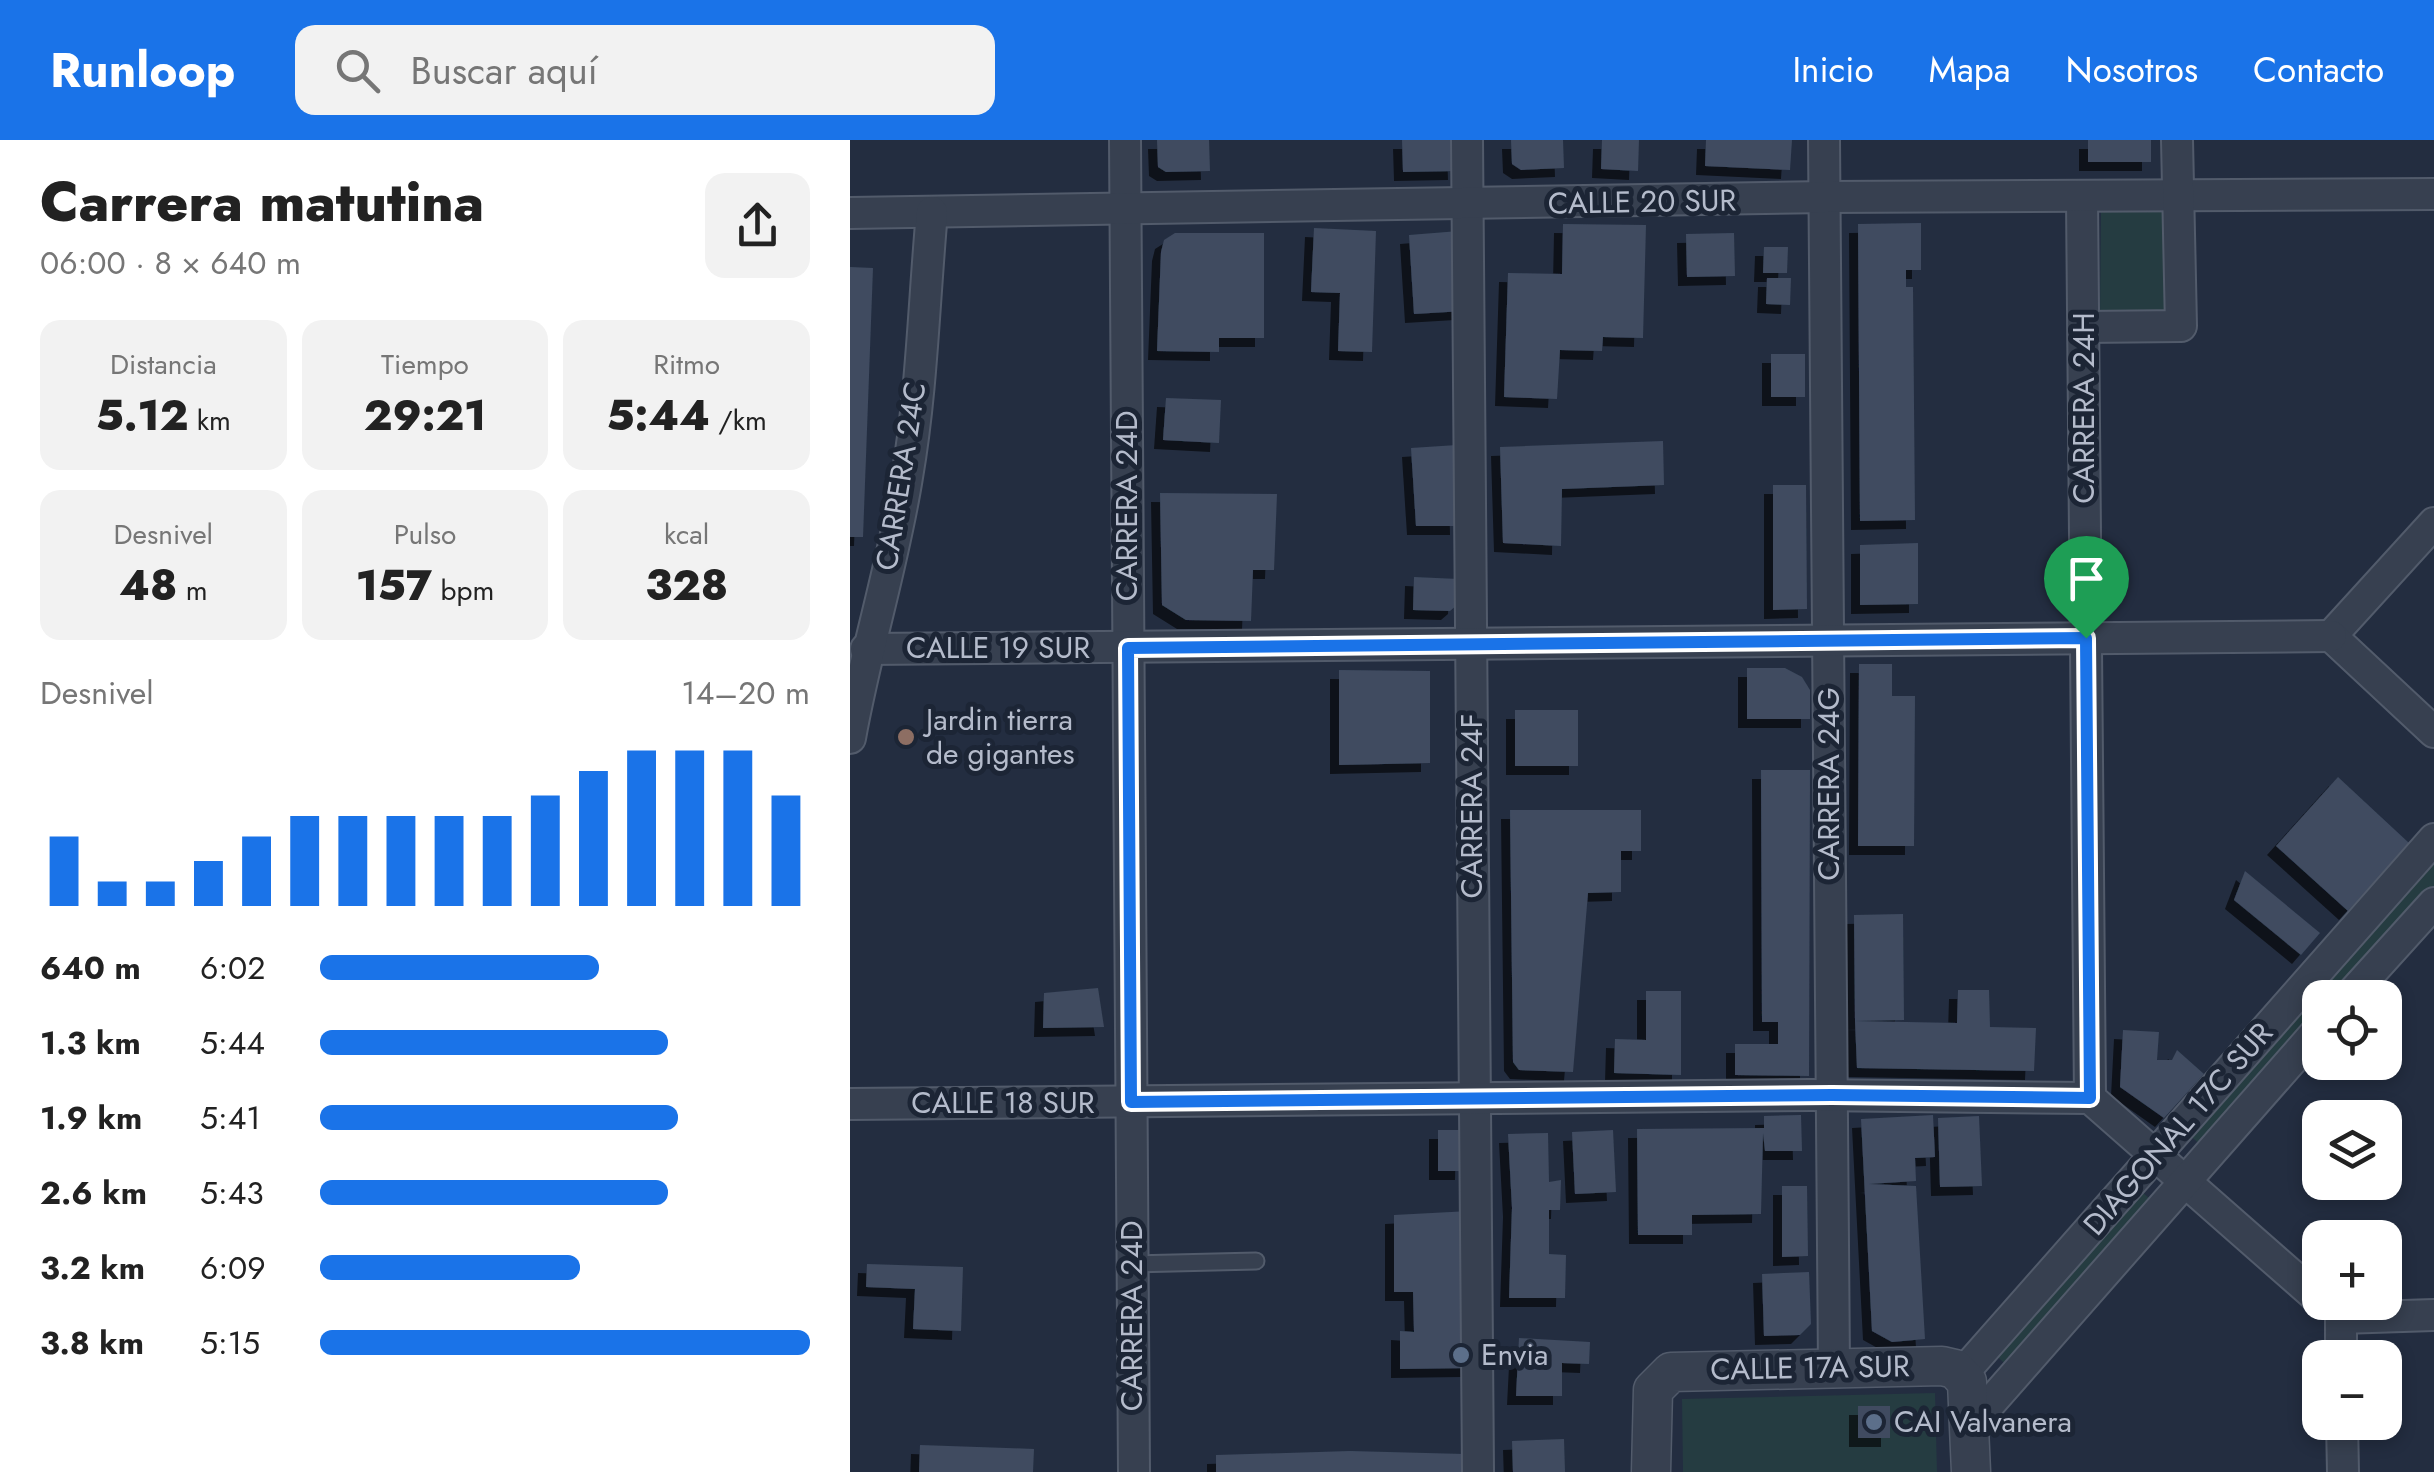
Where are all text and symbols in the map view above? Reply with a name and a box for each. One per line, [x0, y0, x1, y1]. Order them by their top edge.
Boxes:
search box [295, 25, 995, 115]
text: Runloop [50, 36, 235, 105]
icon: search [330, 43, 385, 98]
text: Buscar aquí [410, 43, 598, 98]
text: Inicio [1793, 45, 1874, 95]
text: Mapa [1929, 45, 2011, 95]
text: Nosotros [2066, 45, 2198, 95]
text: Contacto [2253, 45, 2384, 95]
text: Carrera matutina [40, 162, 484, 242]
button: share [705, 173, 810, 278]
street label: CALLE 20 SUR [1547, 178, 1737, 225]
text: 06:00 · 8 × 640 m [40, 240, 301, 286]
street label: CARRERA 24H [2062, 312, 2105, 504]
text: Distancia [110, 344, 217, 385]
text: Tiempo [381, 344, 469, 385]
text: Ritmo [653, 344, 720, 385]
street label: CARRERA 24C [864, 378, 937, 573]
text: 5.12 [96, 385, 188, 446]
text: 29:21 [364, 385, 486, 446]
text: 5:44 [606, 385, 710, 446]
text: km [188, 400, 231, 441]
text: /km [710, 400, 767, 441]
street label: CARRERA 24D [1105, 411, 1148, 601]
text: Desnivel [114, 514, 213, 555]
text: Pulso [394, 514, 456, 555]
text: kcal [664, 514, 709, 555]
pin [2044, 536, 2129, 639]
icon: arrive [2059, 551, 2114, 606]
text: 48 [119, 555, 177, 616]
text: 157 [356, 555, 432, 616]
text: 328 [645, 555, 728, 616]
text: m [177, 570, 208, 611]
text: bpm [432, 570, 494, 611]
street label: CALLE 19 SUR [906, 626, 1090, 669]
text: Desnivel [40, 670, 154, 716]
text: 14–20 m [681, 670, 810, 716]
street label: CARRERA 24G [1807, 687, 1850, 881]
place label: Jardin tierra de gigantes [922, 698, 1074, 775]
street label: CARRERA 24F [1450, 713, 1493, 899]
marker: Jardin tierra de gigantes [895, 726, 917, 748]
text: 640 m [40, 945, 141, 991]
text: 6:02 [200, 945, 265, 991]
map controls [2302, 980, 2402, 1440]
button: locate [2302, 980, 2402, 1080]
street label: DIAGONAL 17C SUR [2073, 1013, 2282, 1244]
text: 1.3 km [40, 1020, 141, 1066]
text: 5:44 [200, 1020, 265, 1066]
street label: CALLE 18 SUR [911, 1081, 1095, 1124]
text: 1.9 km [40, 1095, 142, 1141]
text: 5:41 [200, 1095, 261, 1141]
button: layers [2302, 1100, 2402, 1200]
text: 2.6 km [40, 1170, 147, 1216]
text: 5:43 [200, 1170, 264, 1216]
button: + [2302, 1220, 2402, 1320]
street label: CARRERA 24D [1110, 1221, 1153, 1411]
text: 3.2 km [40, 1245, 145, 1291]
text: 6:09 [200, 1245, 266, 1291]
text: 3.8 km [40, 1320, 144, 1366]
text: 5:15 [200, 1320, 260, 1366]
place label: Envia [1481, 1333, 1549, 1376]
button: − [2302, 1340, 2402, 1440]
marker: Envia [1450, 1344, 1472, 1366]
street label: CALLE 17A SUR [1710, 1344, 1910, 1391]
place label: CAI Valvanera [1894, 1400, 2072, 1443]
marker: CAI Valvanera [1863, 1411, 1885, 1433]

